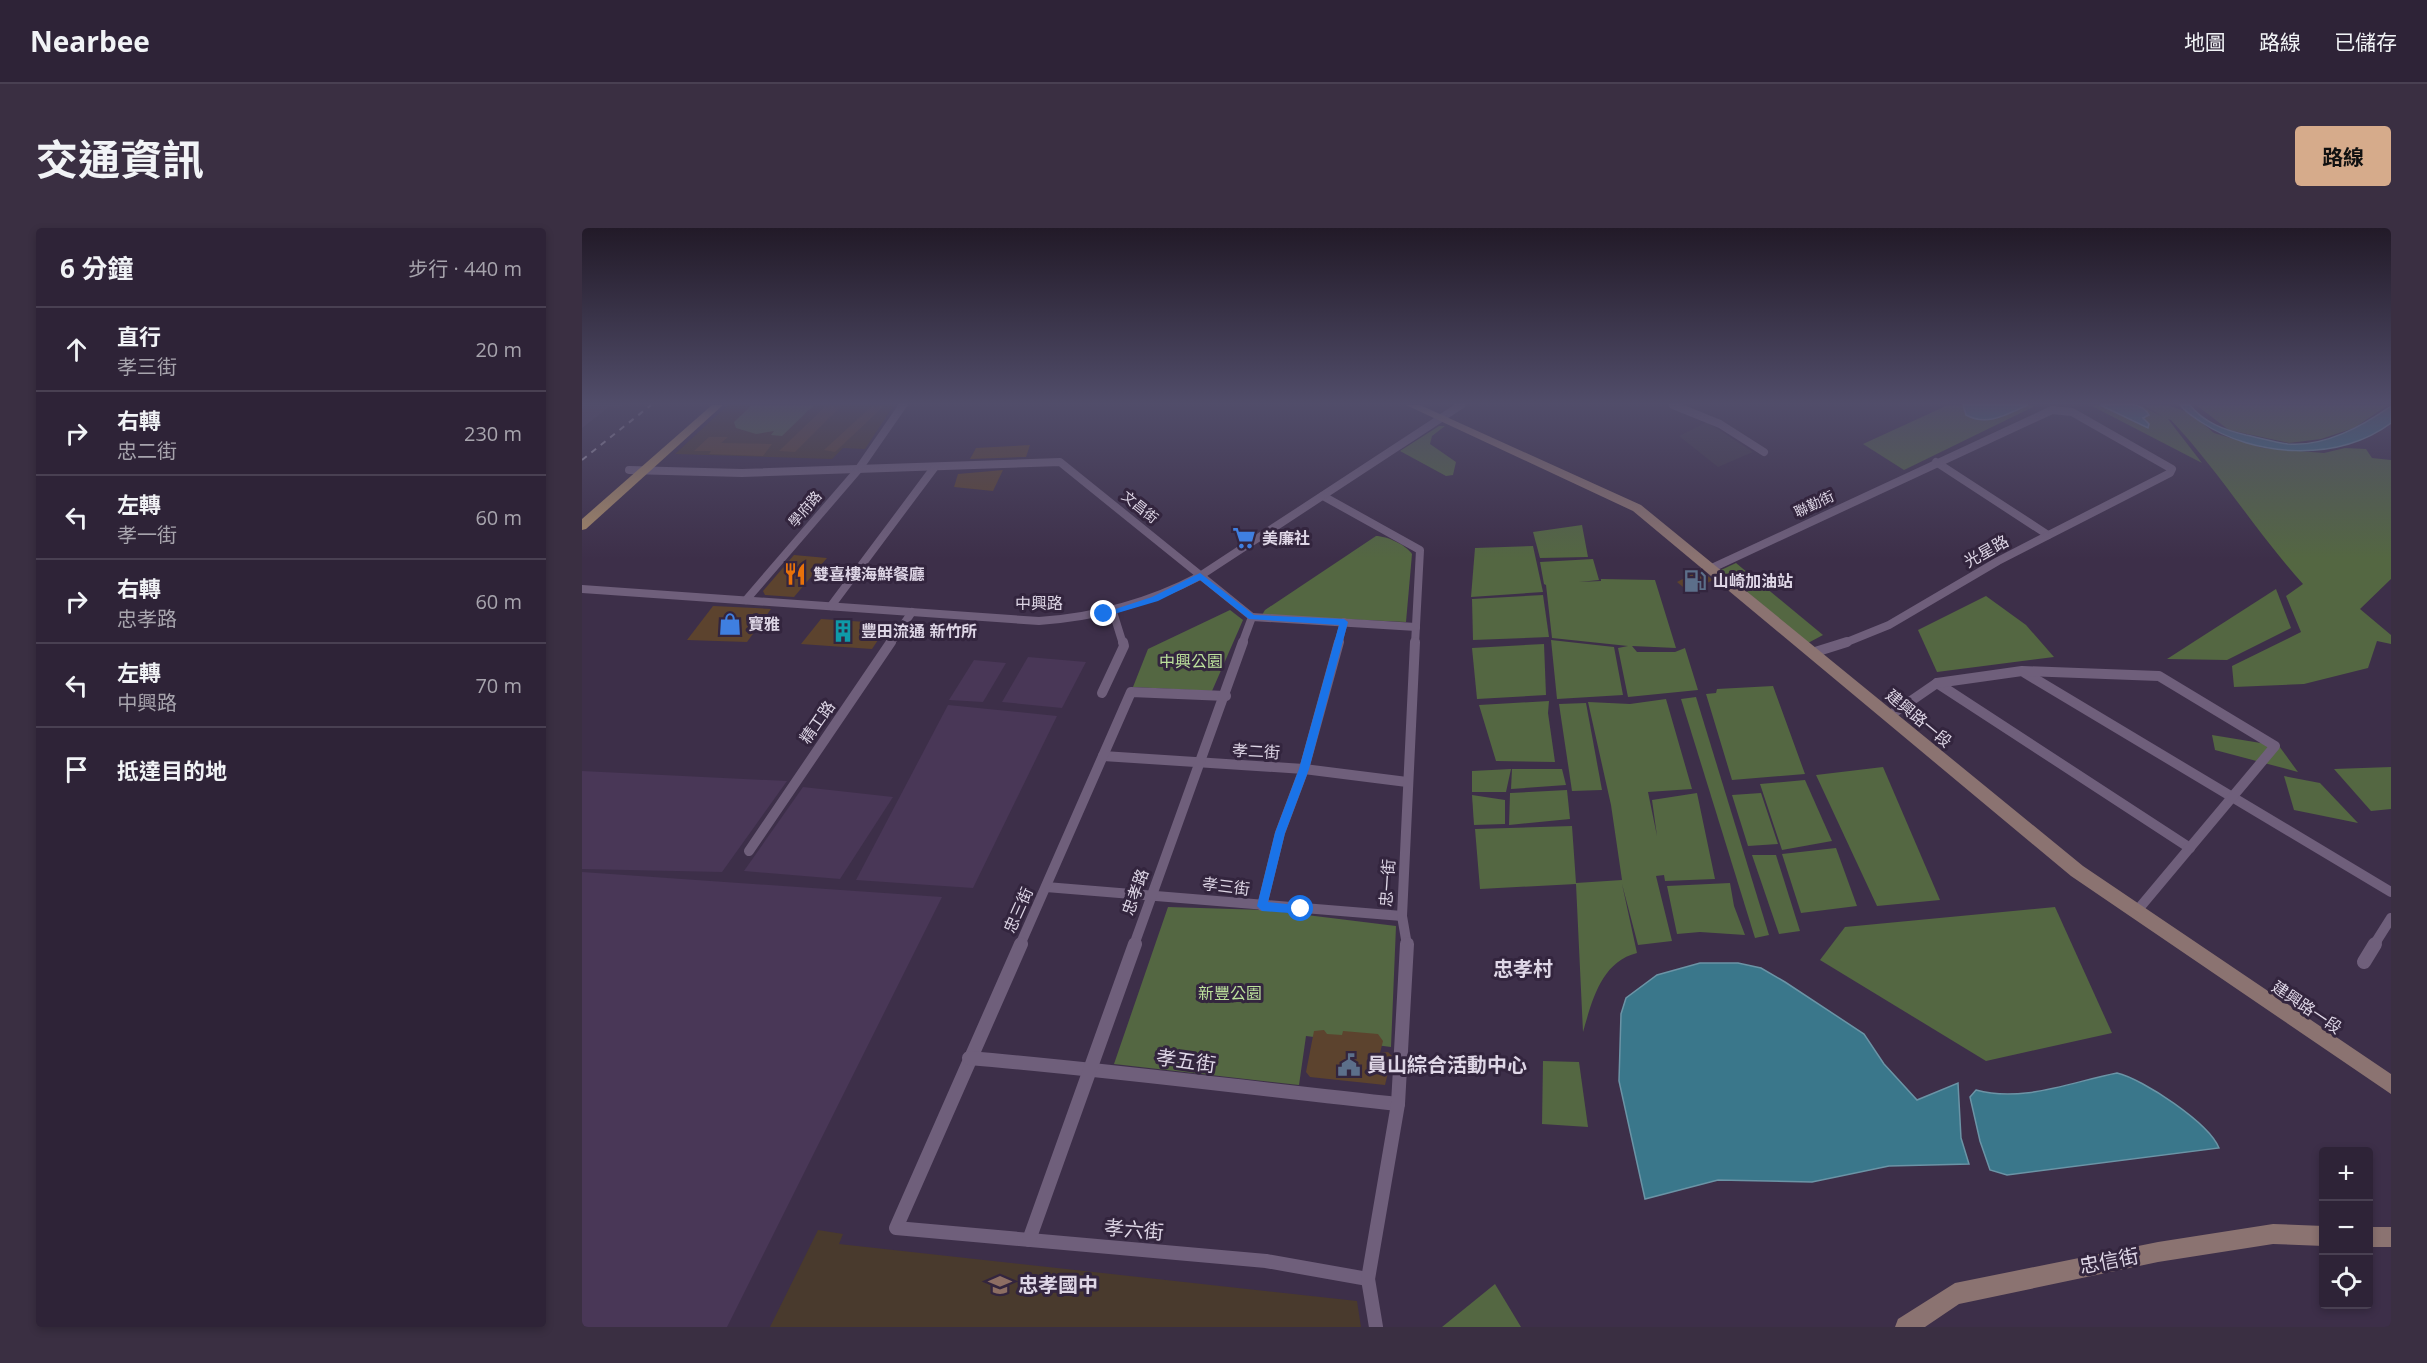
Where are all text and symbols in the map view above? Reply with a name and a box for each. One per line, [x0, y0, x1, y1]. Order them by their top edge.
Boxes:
text: Nearbee [30, 22, 150, 60]
text: 地圖 [2184, 28, 2226, 56]
text: 路線 [2259, 28, 2301, 56]
text: 已儲存 [2334, 28, 2397, 56]
button: 路線 [2295, 126, 2391, 186]
text: 交通資訊 [36, 130, 204, 187]
text: 6 分鐘 [60, 250, 134, 286]
text: 步行 · 440 m [408, 255, 522, 282]
text: 直行 [117, 321, 161, 351]
icon: ahead [60, 333, 93, 366]
text: 20 m [475, 336, 522, 363]
text: 孝三街 [117, 353, 177, 380]
text: 右轉 [117, 405, 161, 435]
icon: right [60, 417, 93, 450]
text: 230 m [464, 420, 522, 447]
text: 忠二街 [117, 437, 177, 464]
street label: 文昌街 [1118, 486, 1163, 527]
street label: 聯勤街 [1791, 486, 1837, 521]
street label: 學府路 [784, 487, 826, 531]
text: 左轉 [117, 489, 161, 519]
icon: left [60, 501, 93, 534]
text: 60 m [475, 504, 522, 531]
text: 孝一街 [117, 521, 177, 548]
supermarket icon: 美廉社 [1231, 525, 1257, 551]
place label: 美廉社 [1262, 527, 1310, 549]
street label: 光星路 [1960, 530, 2012, 572]
restaurant icon: 雙喜樓海鮮餐廳 [782, 561, 808, 587]
place label: 雙喜樓海鮮餐廳 [813, 563, 925, 585]
fuel station icon: 山崎加油站 [1682, 568, 1708, 594]
place label: 山崎加油站 [1713, 570, 1793, 592]
text: 右轉 [117, 573, 161, 603]
icon: right [60, 585, 93, 618]
text: 60 m [475, 588, 522, 615]
street label: 中興路 [1015, 592, 1063, 614]
route end [1090, 600, 1116, 626]
text: 忠孝路 [117, 605, 177, 632]
shop icon: 寶雅 [717, 611, 743, 637]
place label: 寶雅 [748, 613, 780, 635]
building icon: 豐田流通 新竹所 [830, 618, 856, 644]
place label: 豐田流通 新竹所 [861, 620, 977, 642]
park label: 中興公園 [1159, 650, 1223, 672]
text: 左轉 [117, 657, 161, 687]
icon: left [60, 669, 93, 702]
text: 70 m [475, 672, 522, 699]
street label: 建興路一段 [1881, 684, 1957, 752]
text: 中興路 [117, 689, 177, 716]
street label: 精工路 [794, 696, 840, 748]
street label: 孝二街 [1231, 739, 1281, 763]
icon: arrive [60, 753, 93, 786]
text: 抵達目的地 [117, 755, 227, 785]
street label: 忠一街 [1374, 858, 1400, 908]
street label: 忠孝路 [1116, 866, 1154, 918]
street label: 孝三街 [1201, 872, 1251, 900]
street label: 忠三街 [998, 884, 1038, 936]
route start [1287, 895, 1313, 921]
district label: 忠孝村 [1493, 955, 1553, 982]
street label: 建興路一段 [2268, 976, 2346, 1038]
park label: 新豐公園 [1198, 982, 1262, 1004]
street label: 孝五街 [1154, 1043, 1218, 1078]
place label: 員山綜合活動中心 [1367, 1051, 1527, 1078]
public building icon: 員山綜合活動中心 [1336, 1052, 1362, 1078]
map controls [2319, 1147, 2373, 1309]
button: + [2319, 1147, 2373, 1201]
button: − [2319, 1201, 2373, 1255]
street label: 孝六街 [1103, 1213, 1165, 1246]
street label: 忠信街 [2077, 1242, 2141, 1279]
button: locate [2319, 1255, 2373, 1309]
place label: 忠孝國中 [1018, 1271, 1098, 1298]
school or university icon: 忠孝國中 [987, 1272, 1013, 1298]

